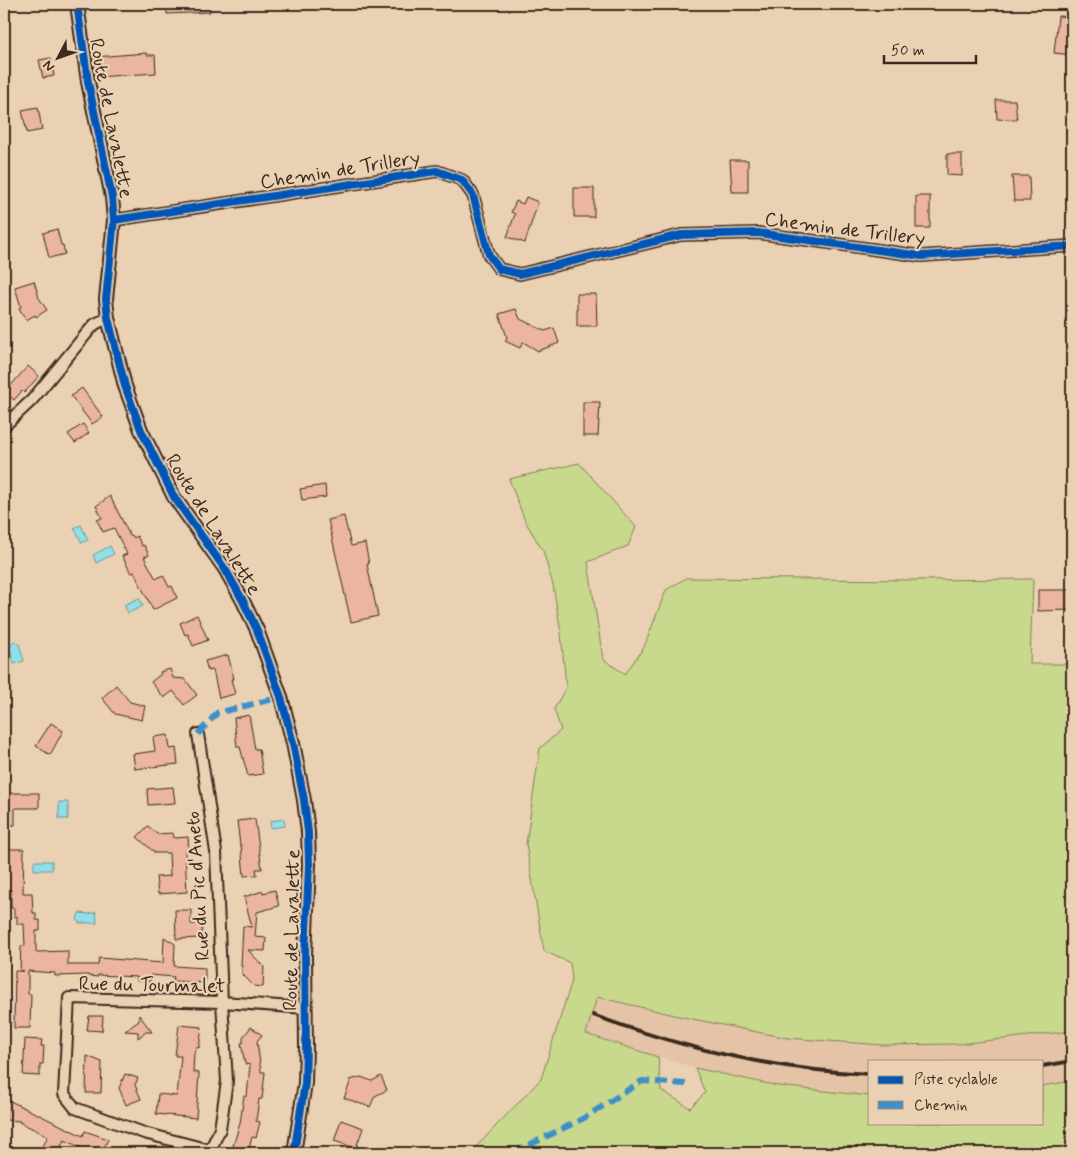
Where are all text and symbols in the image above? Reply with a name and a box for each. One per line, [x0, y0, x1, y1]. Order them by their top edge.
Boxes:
north arrow [32, 32, 82, 82]
scale bar [884, 32, 976, 64]
street label: Route de Lavalette [82, 36, 139, 200]
text: 50 m [891, 41, 925, 61]
text: N [39, 56, 59, 75]
street label: Chemin de Trillery [258, 145, 422, 196]
street label: Chemin de Trillery [763, 206, 927, 253]
street label: Route de Lavalette [158, 449, 267, 601]
street label: Rue du Pic d'Aneto [180, 810, 217, 962]
street label: Route de Lavalette [278, 849, 307, 1011]
street label: Rue du Tourmalet [78, 971, 226, 1000]
legend [868, 1060, 1044, 1124]
text: Piste cyclable [914, 1070, 998, 1090]
text: Chemin [914, 1096, 967, 1116]

